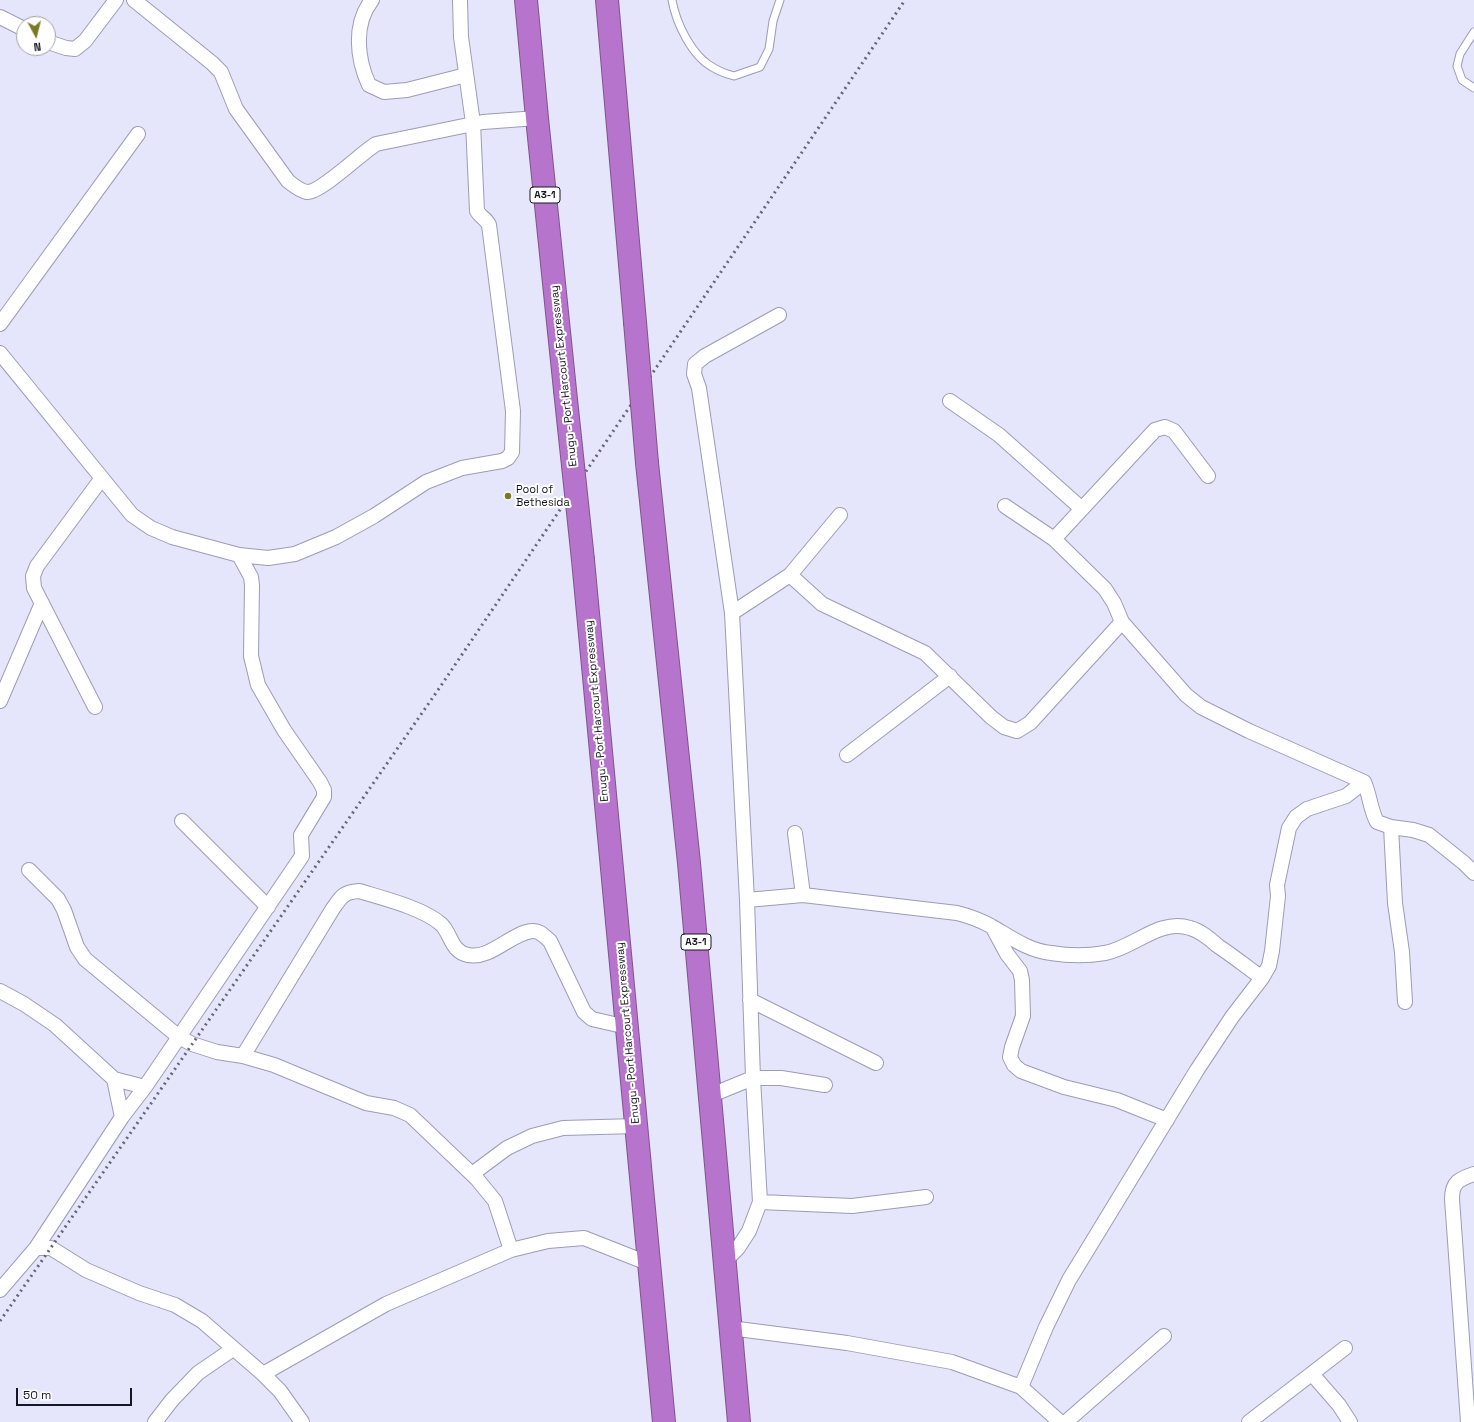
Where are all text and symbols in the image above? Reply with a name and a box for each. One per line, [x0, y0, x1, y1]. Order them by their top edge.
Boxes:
north arrow [16, 16, 56, 56]
text: N [33, 40, 42, 54]
road number: A3-1 [530, 187, 560, 203]
street label: Enugu - Port Harcourt Expressway [548, 285, 580, 467]
place label: Pool of Bethesida [516, 483, 570, 509]
marker: Pool of Bethesida [503, 491, 513, 501]
street label: Enugu - Port Harcourt Expressway [582, 620, 612, 802]
road number: A3-1 [681, 934, 711, 950]
street label: Enugu - Port Harcourt Expressway [613, 942, 643, 1124]
scale bar [18, 1380, 134, 1406]
text: 50 m [23, 1387, 51, 1403]

